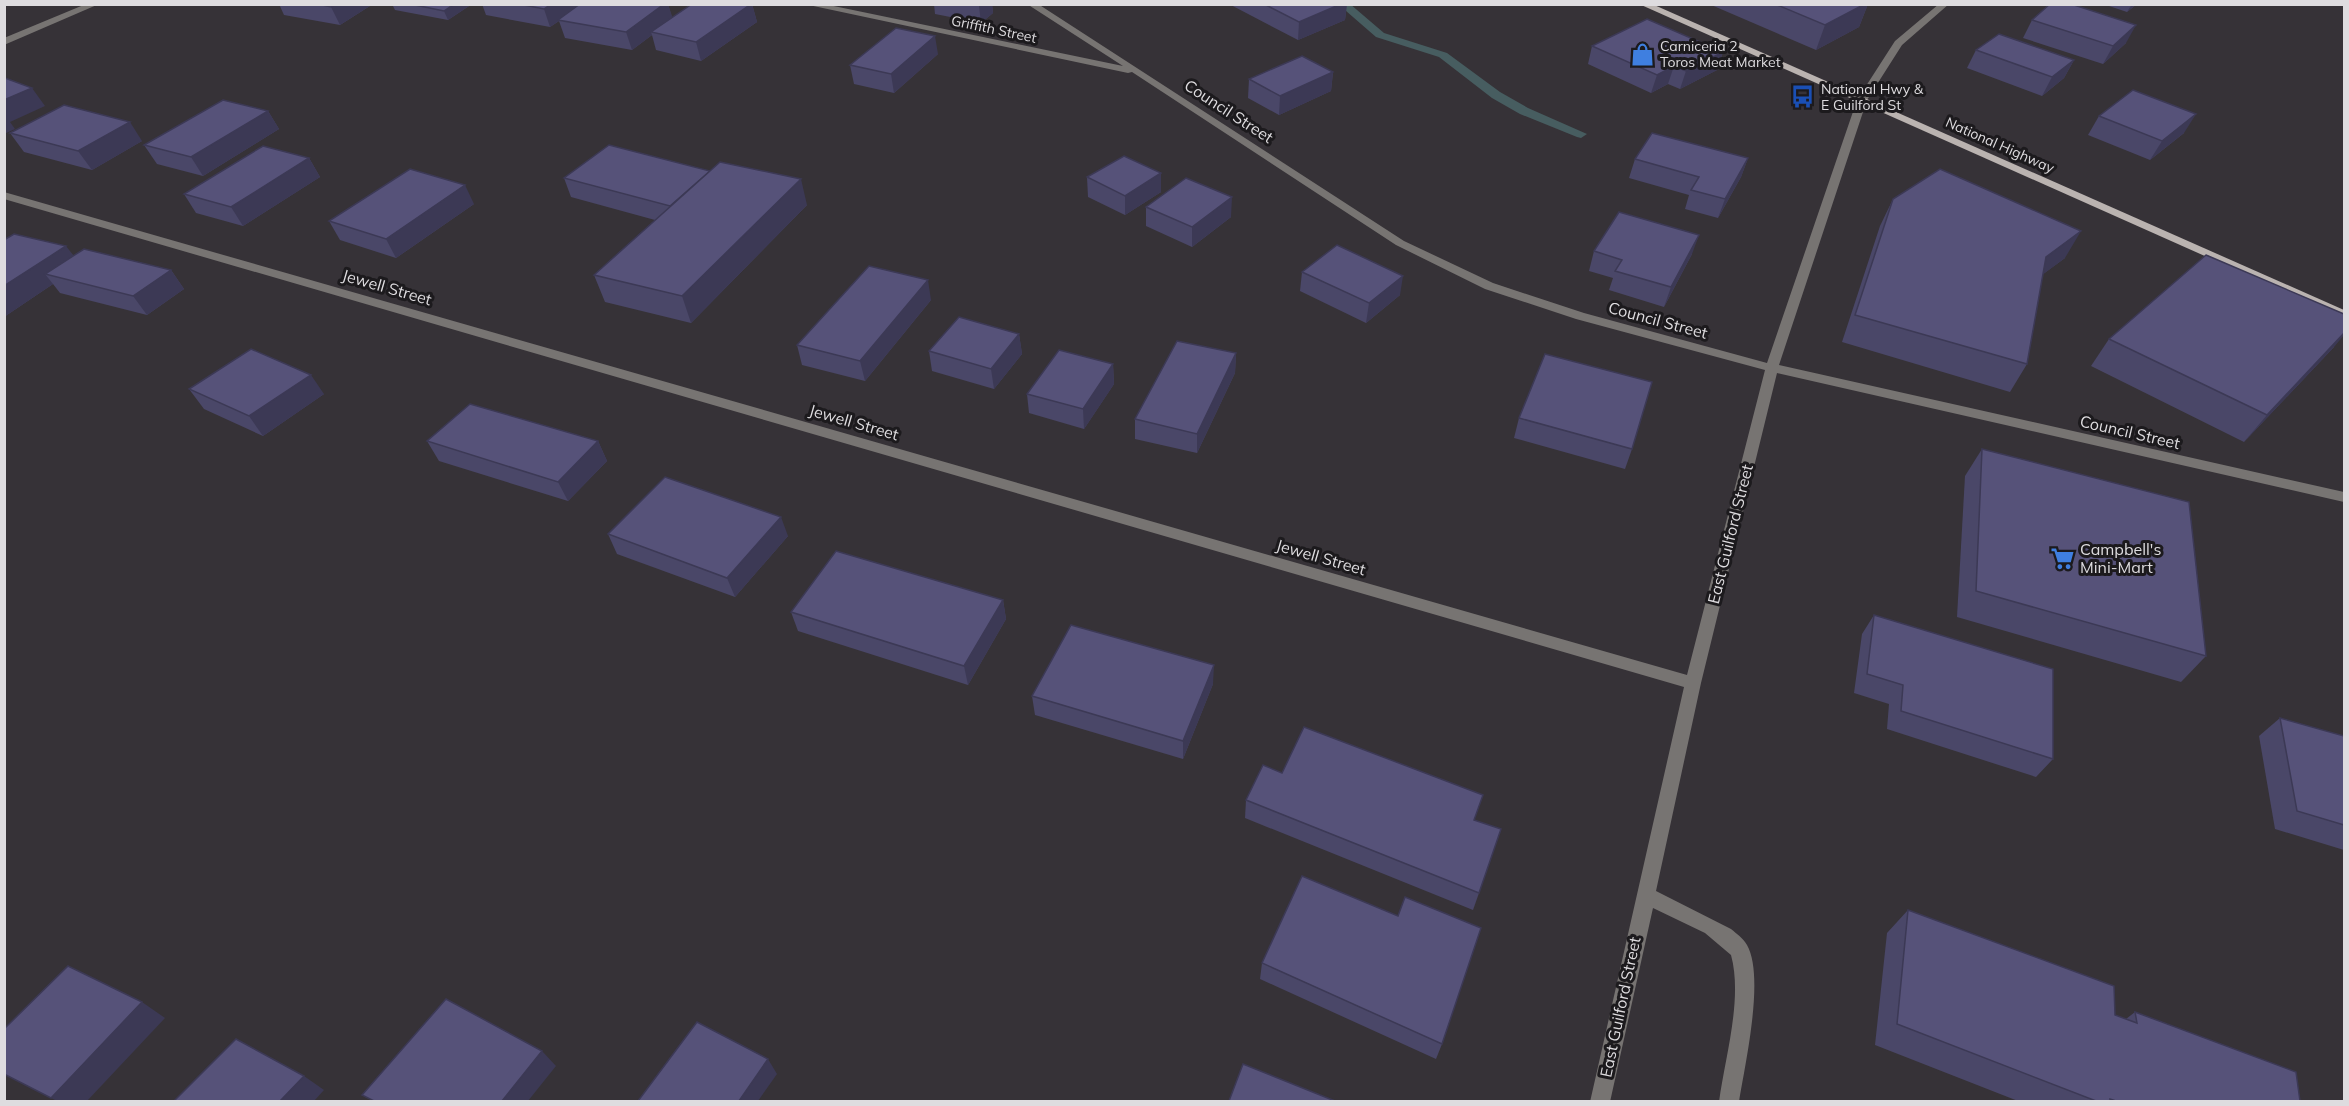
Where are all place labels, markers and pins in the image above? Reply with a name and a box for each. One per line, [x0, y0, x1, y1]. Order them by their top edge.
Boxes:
place label: Carniceria 2 Toros Meat Market [1660, 37, 1781, 71]
shop icon: Carniceria 2 Toros Meat Market [1629, 41, 1655, 67]
place label: National Hwy & E Guilford St [1821, 80, 1924, 114]
bus stop icon: National Hwy & E Guilford St [1790, 84, 1816, 110]
place label: Campbell's Mini-Mart [2080, 539, 2161, 577]
supermarket icon: Campbell's Mini-Mart [2049, 545, 2075, 571]

